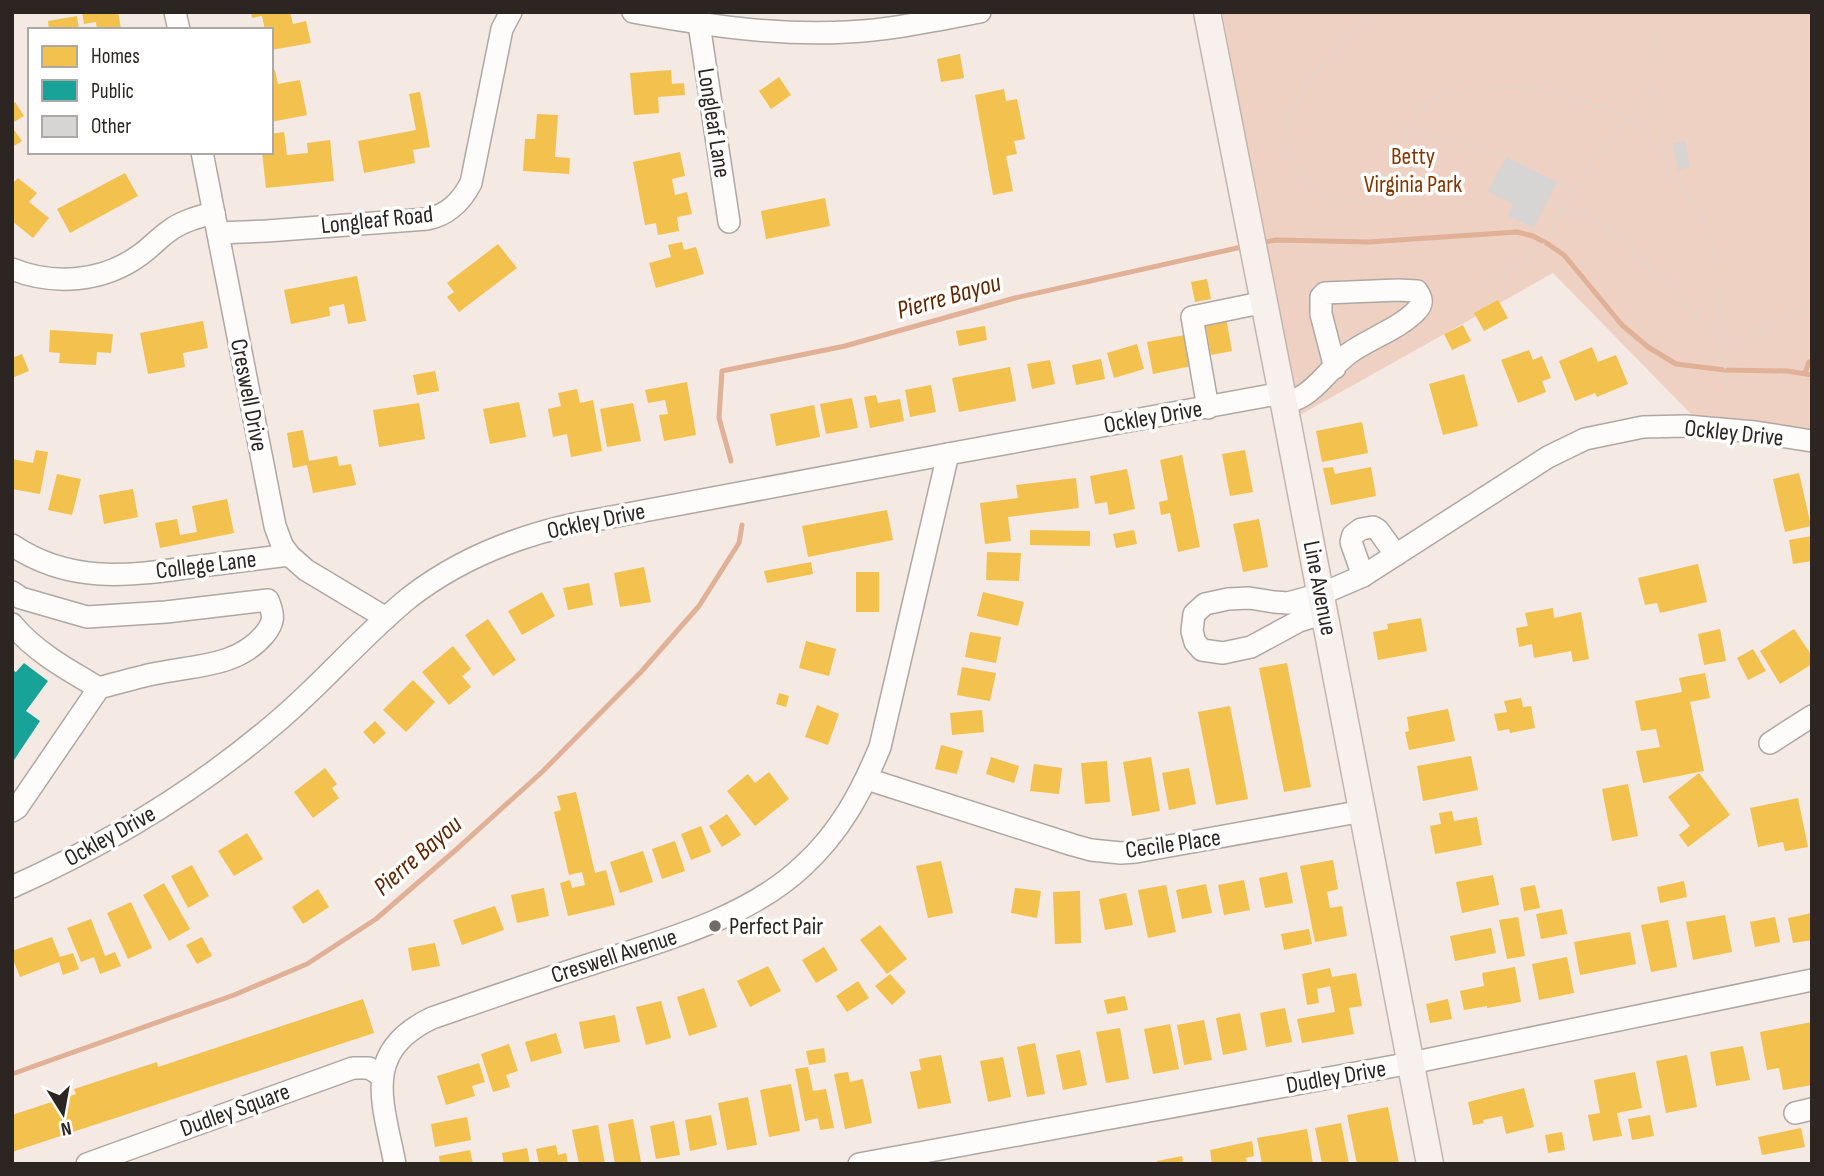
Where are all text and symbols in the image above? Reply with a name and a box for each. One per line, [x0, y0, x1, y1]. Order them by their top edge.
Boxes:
legend [28, 28, 273, 154]
text: Homes [91, 44, 140, 69]
street label: Longleaf Lane [691, 66, 737, 180]
text: Public [91, 79, 134, 104]
text: Other [91, 114, 131, 139]
park label: Betty Virginia Park [1364, 142, 1462, 199]
street label: Longleaf Road [320, 200, 434, 240]
water label: Pierre Bayou [893, 267, 1005, 327]
street label: Creswell Drive [224, 336, 274, 454]
street label: Ockley Drive [1101, 394, 1205, 440]
street label: Ockley Drive [1683, 413, 1785, 453]
street label: Ockley Drive [544, 496, 648, 546]
street label: Line Avenue [1297, 538, 1343, 638]
street label: College Lane [154, 544, 258, 586]
street label: Ockley Drive [59, 799, 161, 873]
water label: Pierre Bayou [368, 809, 469, 903]
street label: Cecile Place [1123, 823, 1223, 865]
place label: Perfect Pair [729, 912, 823, 941]
marker: Perfect Pair [707, 918, 723, 934]
street label: Creswell Avenue [547, 922, 681, 990]
street label: Dudley Drive [1284, 1054, 1388, 1100]
street label: Dudley Square [176, 1077, 294, 1143]
north arrow [28, 1078, 98, 1148]
text: N [59, 1116, 73, 1140]

